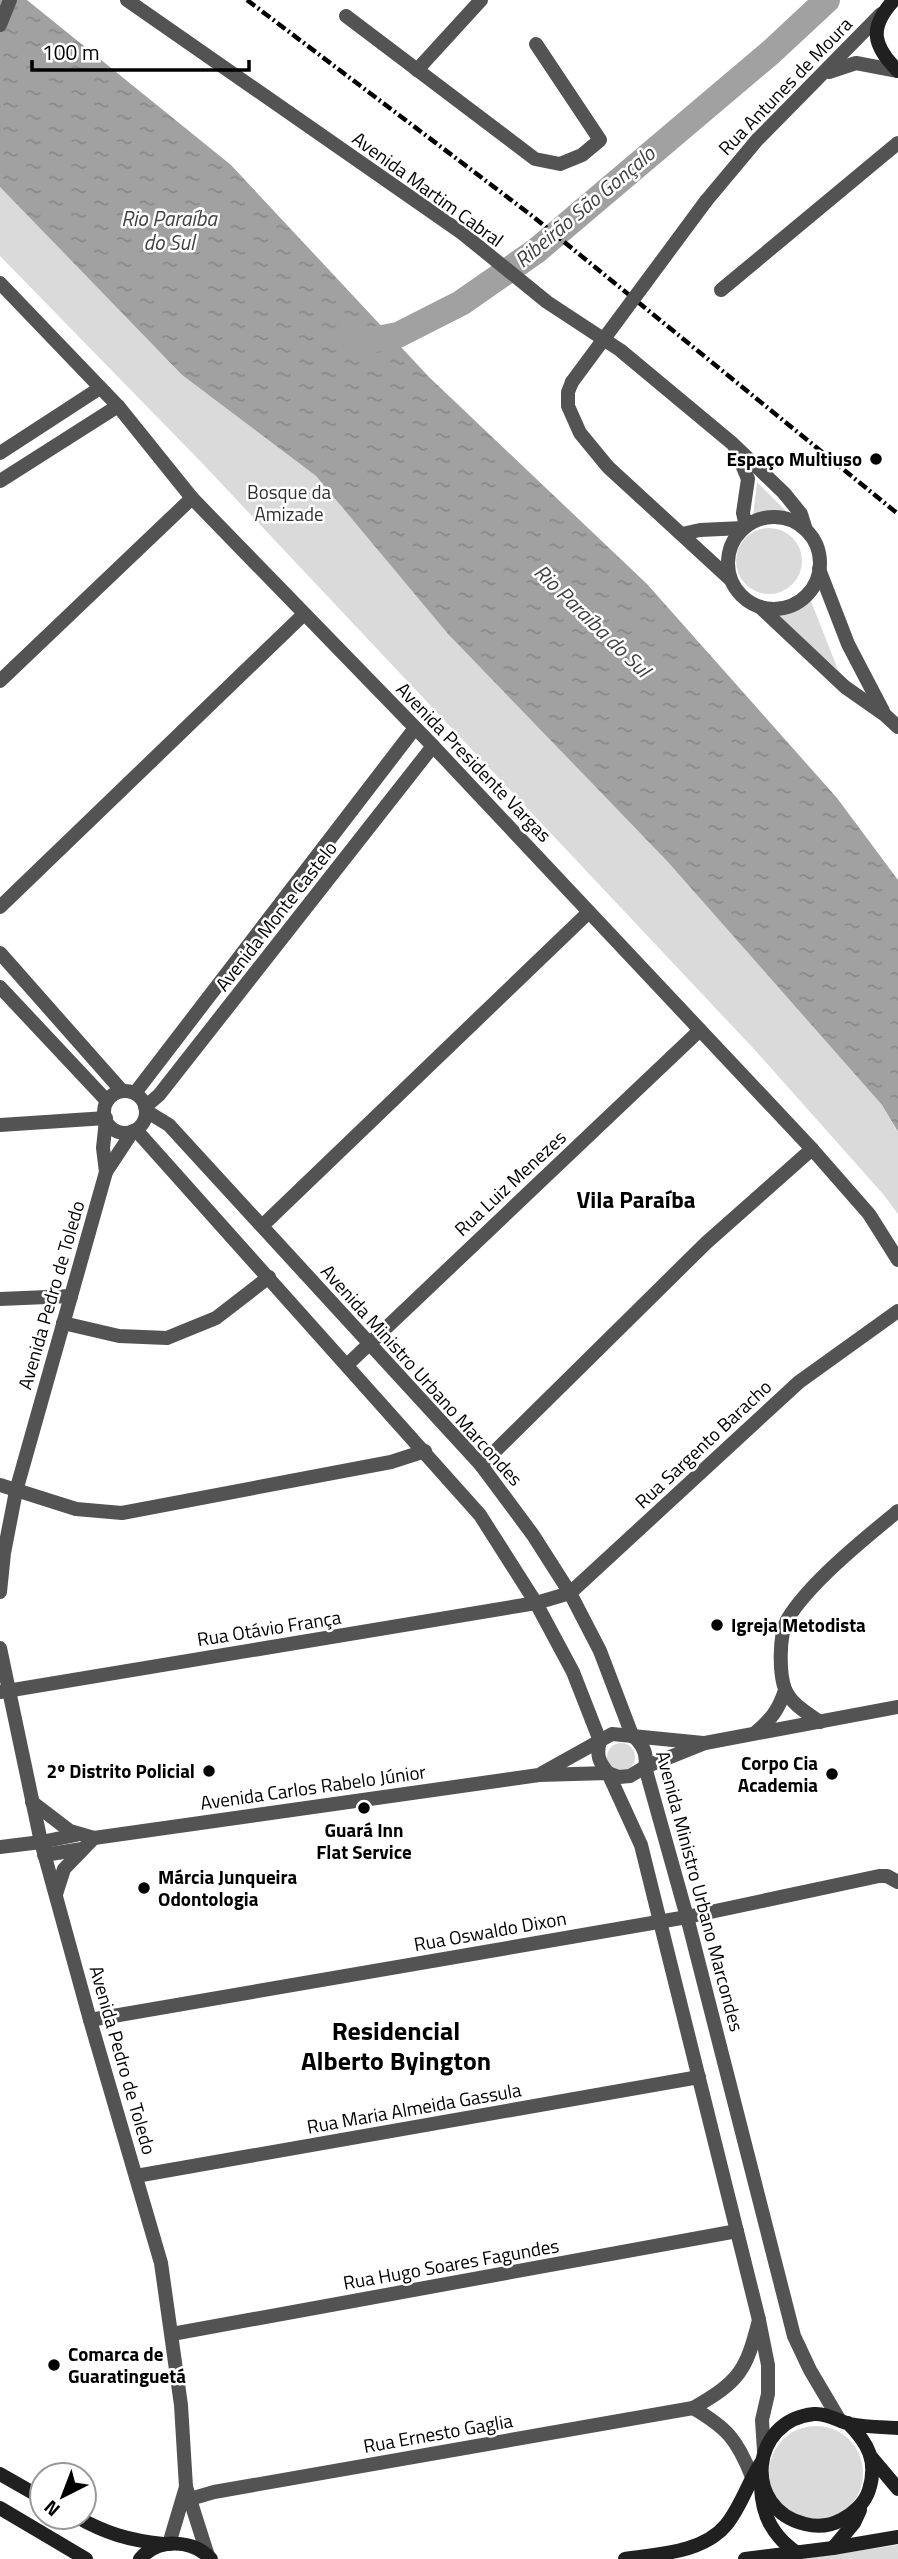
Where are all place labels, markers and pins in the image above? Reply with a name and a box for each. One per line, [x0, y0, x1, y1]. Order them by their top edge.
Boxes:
place label: Espaço Multiuso [726, 444, 862, 473]
marker: Espaço Multiuso [868, 451, 884, 467]
place label: Igreja Metodista [731, 1610, 866, 1639]
marker: Igreja Metodista [709, 1617, 725, 1633]
place label: Corpo Cia Academia [738, 1748, 818, 1799]
place label: 2º Distrito Policial [47, 1756, 195, 1785]
marker: 2º Distrito Policial [201, 1763, 217, 1779]
marker: Corpo Cia Academia [824, 1766, 840, 1782]
marker: Guará Inn Flat Service [356, 1800, 372, 1816]
place label: Guará Inn Flat Service [316, 1815, 412, 1866]
place label: Márcia Junqueira Odontologia [158, 1862, 298, 1913]
marker: Márcia Junqueira Odontologia [136, 1880, 152, 1896]
place label: Comarca de Guaratinguetá [68, 2339, 186, 2390]
marker: Comarca de Guaratinguetá [46, 2357, 62, 2373]

